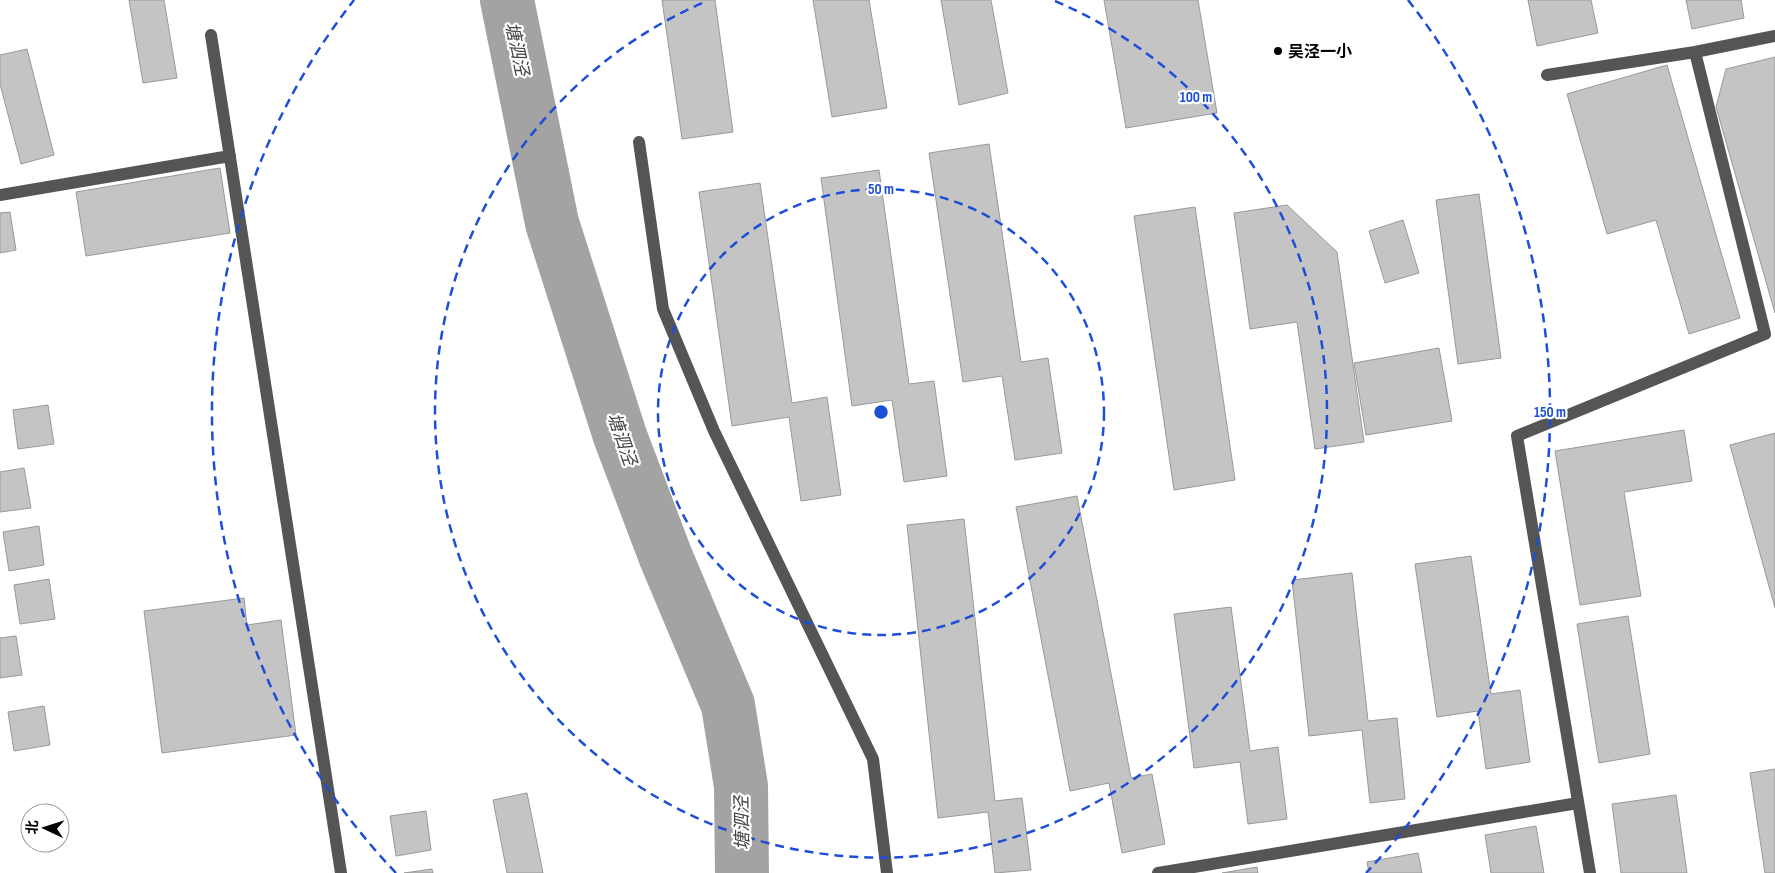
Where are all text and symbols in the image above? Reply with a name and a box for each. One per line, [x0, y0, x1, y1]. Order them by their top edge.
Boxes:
water label: 塘泗泾 [501, 21, 533, 80]
place label: 吴泾一小 [1288, 43, 1352, 62]
marker: 吴泾一小 [1272, 45, 1284, 57]
text: 100 m [1180, 88, 1212, 107]
text: 50 m [868, 180, 894, 199]
centre of rings [872, 403, 890, 421]
text: 150 m [1534, 403, 1566, 422]
water label: 塘泗泾 [603, 410, 641, 470]
water label: 塘泗泾 [731, 794, 753, 850]
north arrow [20, 803, 70, 853]
text: 北 [24, 820, 41, 835]

